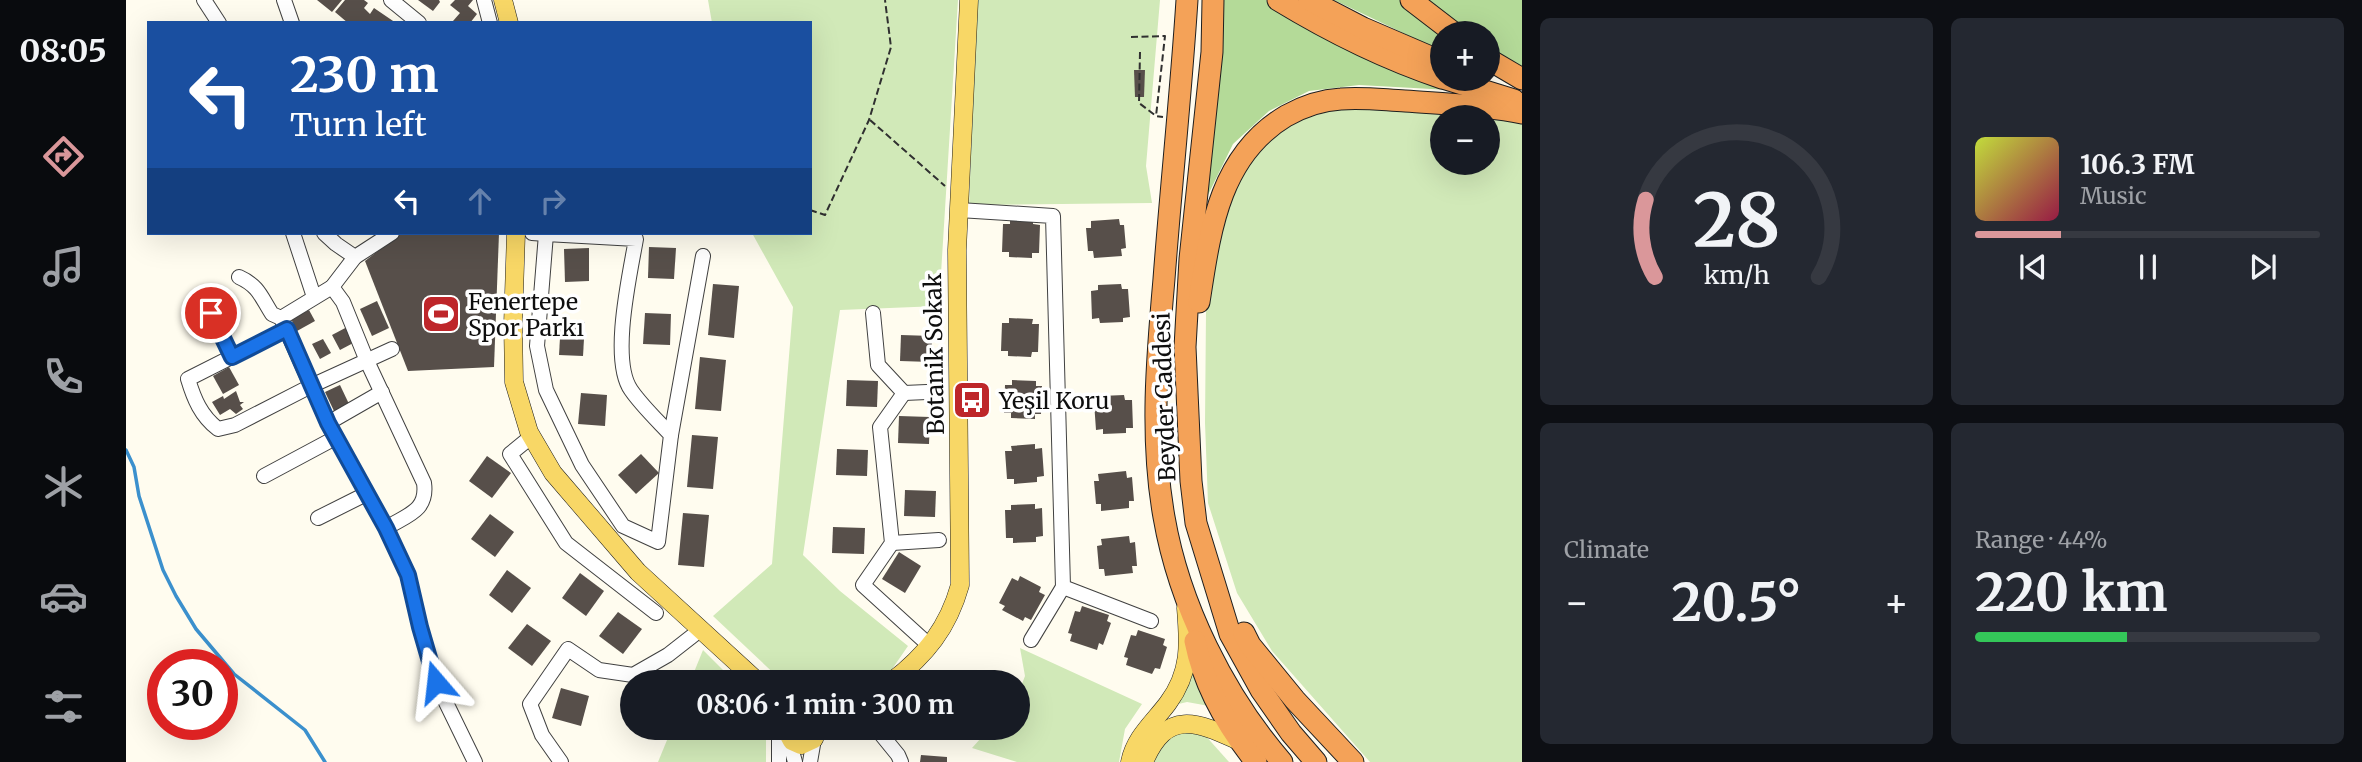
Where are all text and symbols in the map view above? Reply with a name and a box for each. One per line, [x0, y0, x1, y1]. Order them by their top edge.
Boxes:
map controls [1430, 21, 1500, 175]
button: + [1430, 21, 1500, 91]
text: 08:05 [19, 31, 107, 71]
text: 230 m [290, 44, 438, 105]
icon: left [175, 49, 266, 140]
text: Turn left [290, 105, 427, 145]
button: − [1430, 105, 1500, 175]
icon: directions [39, 132, 88, 181]
text: 106.3 FM [2080, 148, 2195, 181]
text: 28 [1693, 176, 1780, 268]
text: Music [2080, 181, 2147, 210]
icon: left [388, 182, 426, 220]
icon: ahead [461, 182, 499, 220]
icon: right [534, 182, 572, 220]
icon: music [39, 242, 88, 291]
icon: previous [2014, 248, 2052, 286]
icon: pause [2129, 248, 2167, 286]
icon: next [2244, 248, 2282, 286]
text: km/h [1703, 259, 1770, 291]
street label: Botanik Sokak [918, 272, 950, 435]
pin [181, 283, 241, 343]
place label: Fenertepe Spor Parkı [468, 287, 584, 342]
sports icon: Fenertepe Spor Parkı [420, 293, 462, 335]
icon: arrive [192, 294, 230, 332]
street label: Beyder Caddesi [1147, 312, 1181, 482]
icon: phone [39, 352, 88, 401]
bus stop icon: Yeşil Koru [951, 379, 993, 421]
place label: Yeşil Koru [998, 386, 1109, 415]
icon: climate [39, 462, 88, 511]
text: Range · 44% [1975, 525, 2108, 554]
text: Climate [1564, 535, 1649, 564]
text: 220 km [1975, 560, 2168, 625]
text: 20.5° [1672, 570, 1801, 635]
icon: car [39, 572, 88, 621]
text: − [1564, 579, 1589, 626]
text: + [1884, 579, 1909, 626]
position arrow [399, 645, 473, 719]
speed limit sign: 30 [147, 649, 238, 740]
icon: filters [39, 682, 88, 731]
text: 08:06 · 1 min · 300 m [696, 688, 954, 721]

